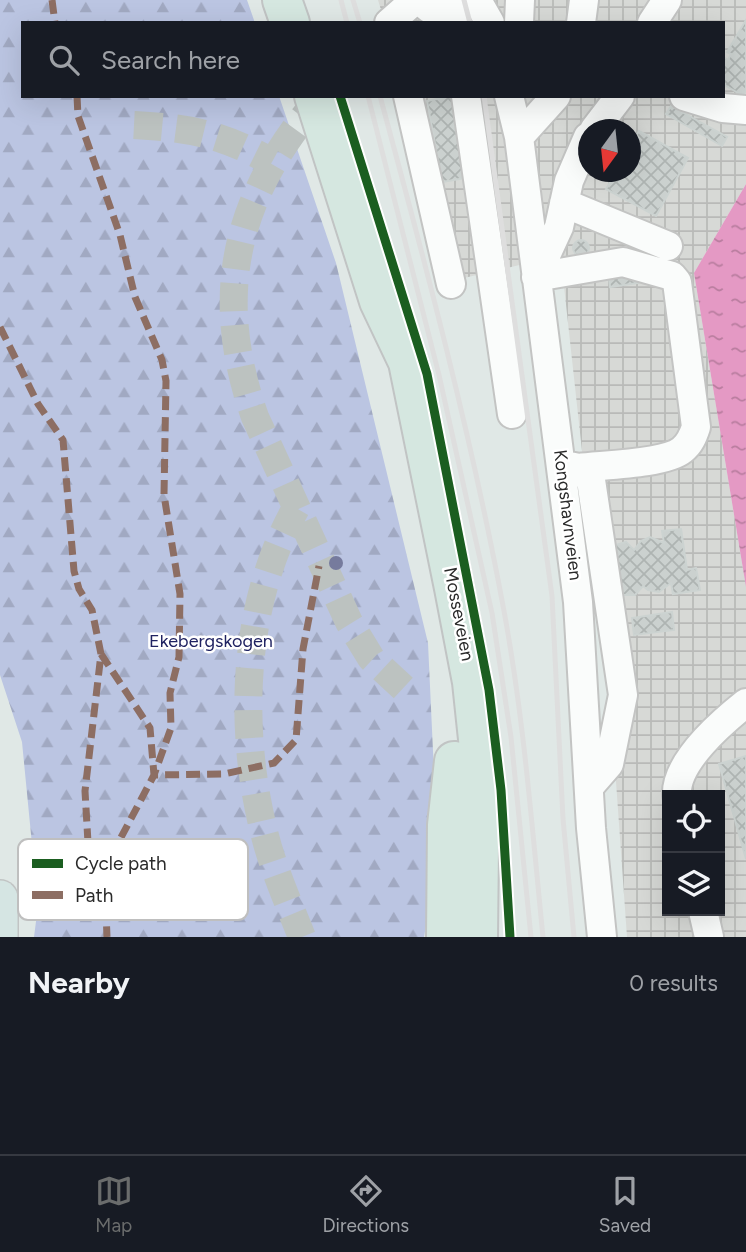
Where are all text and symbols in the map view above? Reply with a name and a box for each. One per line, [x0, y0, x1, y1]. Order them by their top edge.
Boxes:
search box [21, 21, 725, 98]
icon: search [45, 41, 83, 79]
text: Search here [101, 44, 240, 76]
north arrow [578, 119, 641, 182]
street label: Kongshavnveien [549, 448, 587, 582]
street label: Mosseveien [439, 565, 479, 663]
park label: Ekebergskogen [149, 630, 273, 652]
map controls [662, 790, 725, 916]
button: locate [662, 790, 725, 853]
legend [18, 839, 248, 920]
text: Cycle path [75, 852, 167, 875]
button: layers [662, 853, 725, 916]
text: Path [75, 884, 113, 907]
text: Nearby [28, 964, 130, 1001]
text: 0 results [629, 969, 718, 997]
tab: Map [95, 1172, 133, 1237]
tab: Directions [322, 1172, 409, 1237]
tab: Saved [599, 1172, 651, 1237]

